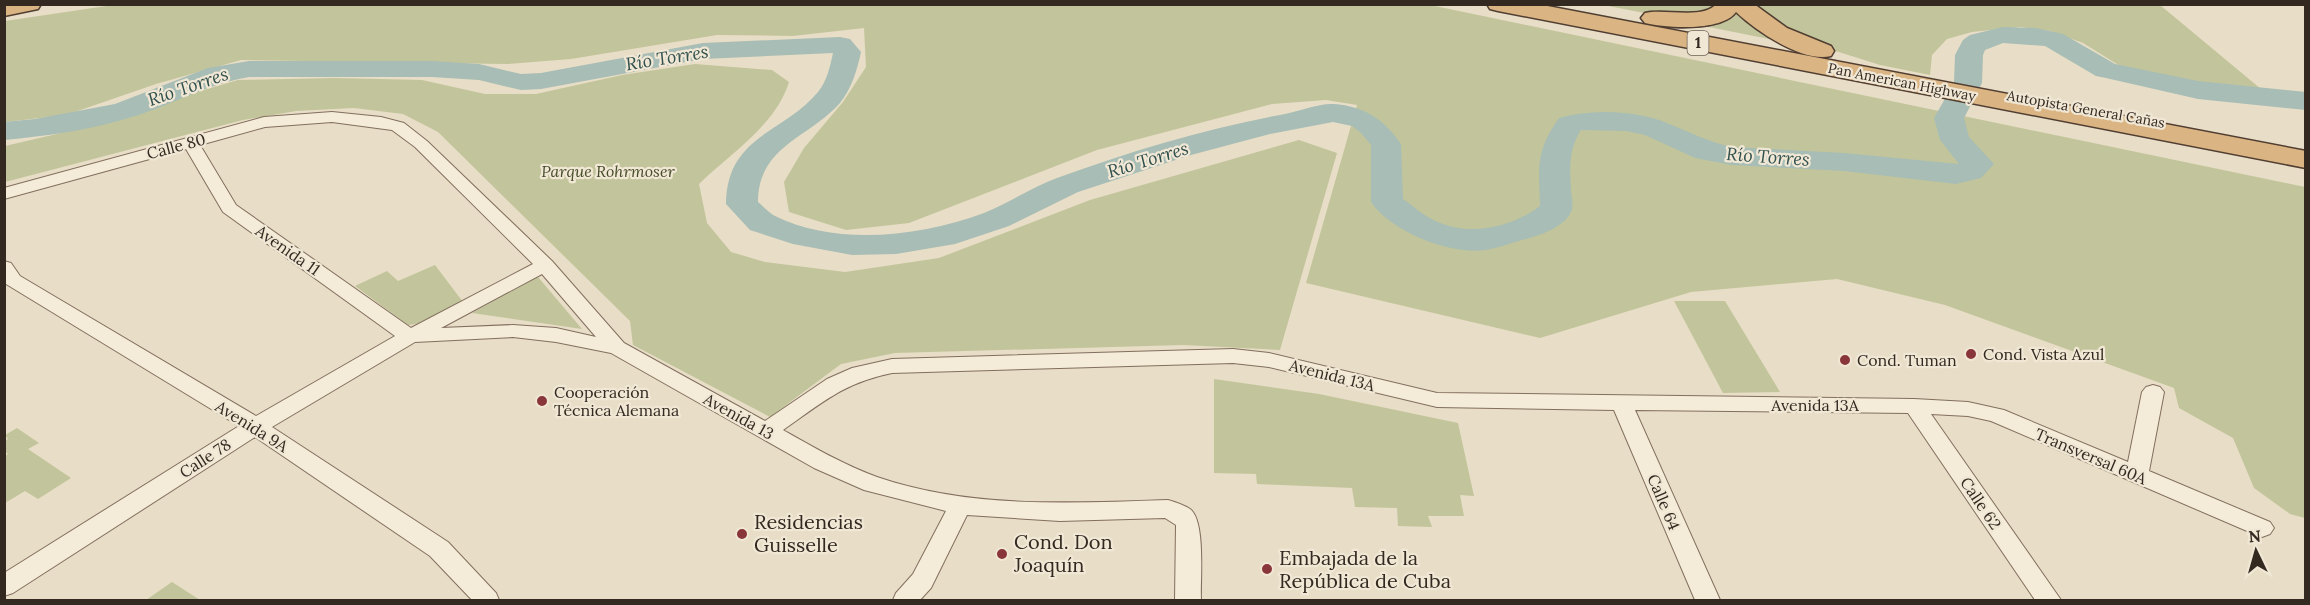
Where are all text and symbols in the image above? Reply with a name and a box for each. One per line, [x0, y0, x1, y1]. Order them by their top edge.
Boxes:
road number: 1 [1688, 31, 1708, 55]
water label: Río Torres [624, 40, 710, 75]
street label: Pan American Highway [1827, 59, 1978, 105]
water label: Río Torres [145, 62, 231, 111]
street label: Autopista General Cañas [2005, 86, 2166, 132]
street label: Calle 80 [144, 129, 208, 163]
water label: Río Torres [1105, 136, 1191, 183]
water label: Río Torres [1726, 142, 1811, 171]
park label: Parque Rohrmoser [541, 161, 676, 181]
street label: Avenida 11 [251, 220, 324, 280]
place label: Cond. Vista Azul [1983, 344, 2104, 364]
marker: Cond. Vista Azul [1964, 347, 1978, 361]
place label: Cond. Tuman [1857, 350, 1957, 370]
marker: Cond. Tuman [1838, 353, 1852, 367]
street label: Avenida 13A [1286, 354, 1378, 396]
place label: Cooperación Técnica Alemana [554, 382, 679, 420]
street label: Avenida 13 [699, 388, 778, 444]
marker: Cooperación Técnica Alemana [535, 394, 549, 408]
street label: Avenida 9A [211, 395, 293, 457]
street label: Avenida 13A [1770, 395, 1860, 415]
street label: Transversal 60A [2032, 424, 2151, 489]
street label: Calle 78 [175, 434, 235, 482]
street label: Calle 64 [1643, 471, 1685, 533]
street label: Calle 62 [1956, 473, 2006, 533]
place label: Residencias Guisselle [754, 509, 863, 557]
north arrow [2226, 521, 2286, 581]
text: N [2248, 526, 2262, 547]
marker: Residencias Guisselle [735, 527, 749, 541]
place label: Cond. Don Joaquín [1013, 529, 1113, 577]
place label: Embajada de la República de Cuba [1279, 545, 1451, 593]
marker: Cond. Don Joaquín [995, 547, 1009, 561]
marker: Embajada de la República de Cuba [1260, 562, 1274, 576]

